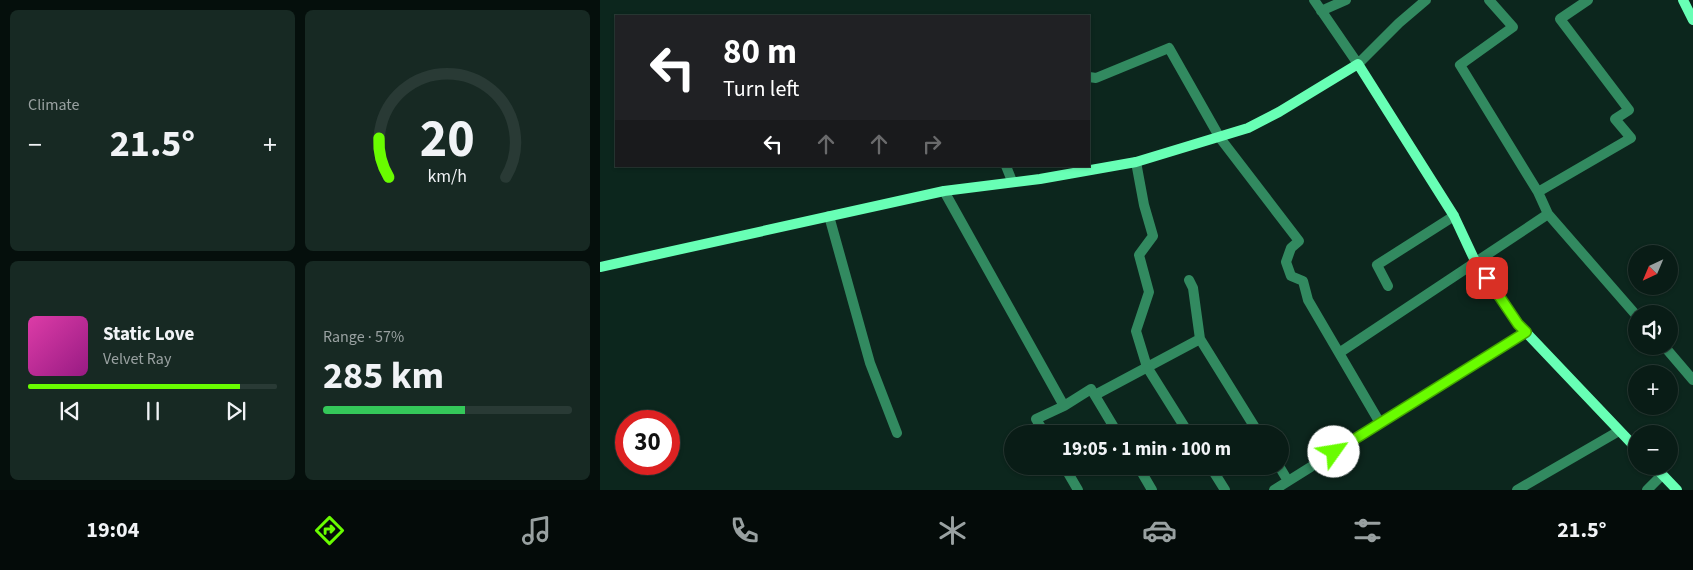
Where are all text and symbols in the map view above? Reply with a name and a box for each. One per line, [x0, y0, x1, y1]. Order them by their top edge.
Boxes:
text: 80 m [723, 27, 797, 77]
icon: left [640, 35, 705, 100]
text: Turn left [723, 73, 799, 105]
text: Climate [28, 94, 79, 116]
text: 20 [420, 103, 475, 177]
text: 21.5° [110, 117, 195, 171]
text: − [28, 125, 42, 165]
text: + [263, 125, 277, 165]
icon: left [759, 130, 787, 158]
icon: ahead [812, 130, 840, 158]
icon: ahead [865, 130, 893, 158]
icon: right [918, 130, 946, 158]
text: km/h [428, 164, 467, 189]
north arrow [1628, 245, 1678, 295]
map controls [1628, 245, 1678, 475]
pin [1466, 257, 1508, 299]
icon: arrive [1473, 264, 1501, 292]
button: sound [1628, 305, 1678, 355]
text: Static Love [103, 321, 194, 348]
text: Range · 57% [323, 326, 404, 348]
text: Velvet Ray [103, 348, 171, 370]
text: 285 km [323, 349, 444, 403]
button: + [1628, 365, 1678, 415]
icon: previous [56, 397, 84, 425]
icon: pause [139, 397, 167, 425]
icon: next [222, 397, 250, 425]
speed limit sign: 30 [615, 410, 680, 475]
position arrow [1307, 425, 1359, 477]
button: − [1628, 425, 1678, 475]
text: 19:05 · 1 min · 100 m [1062, 436, 1231, 463]
icon: directions [312, 513, 347, 548]
icon: music [519, 513, 554, 548]
icon: phone [727, 513, 762, 548]
icon: climate [935, 513, 970, 548]
icon: car [1142, 513, 1177, 548]
icon: filters [1350, 513, 1385, 548]
text: 19:04 [86, 514, 139, 546]
text: 21.5° [1557, 514, 1607, 546]

